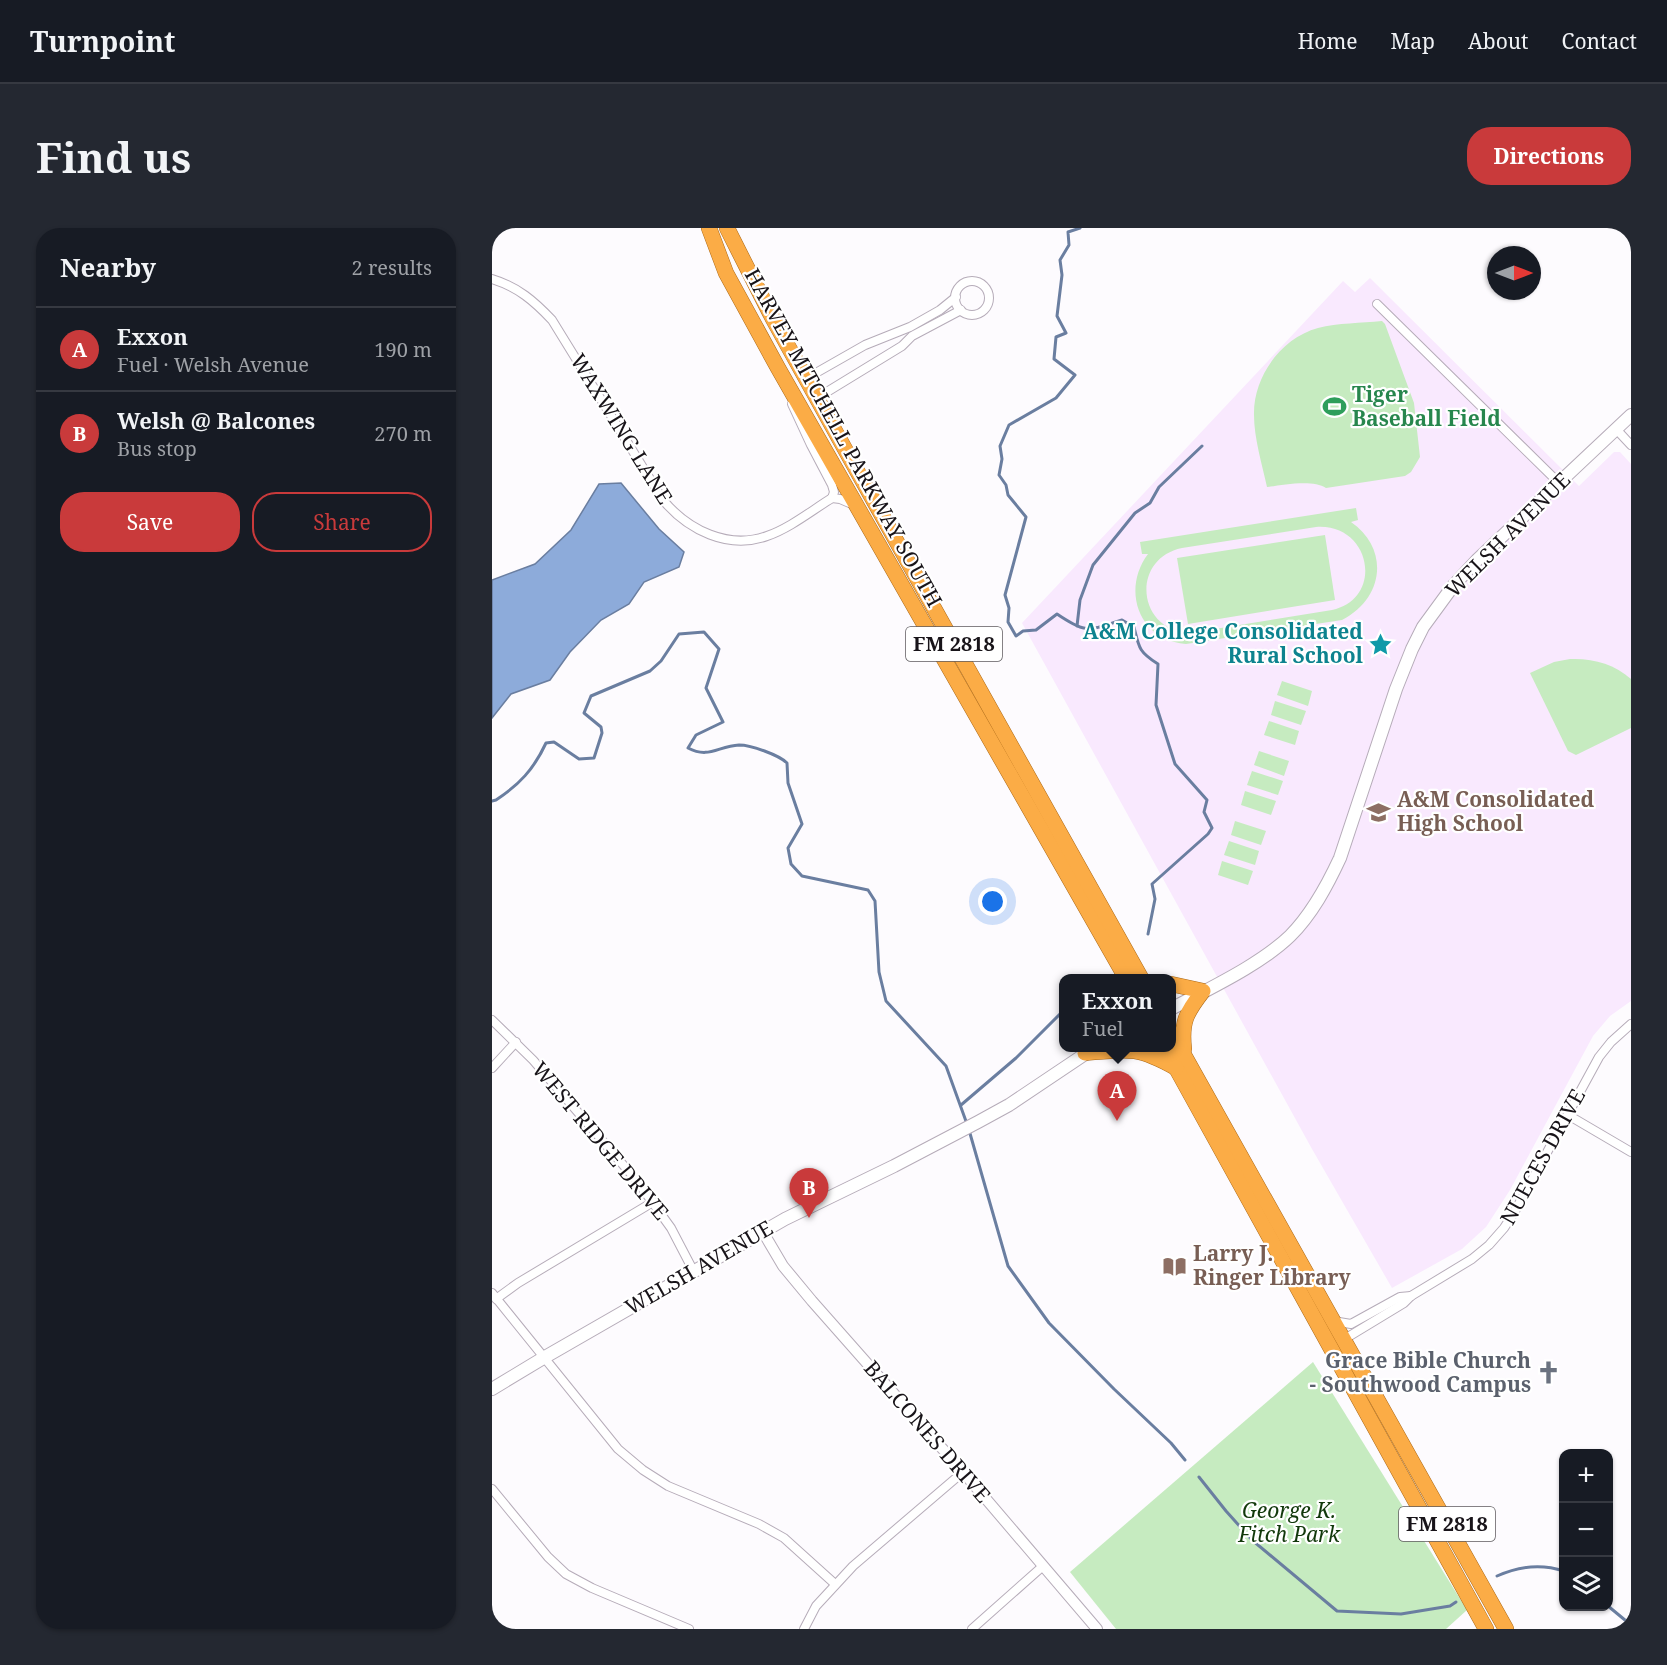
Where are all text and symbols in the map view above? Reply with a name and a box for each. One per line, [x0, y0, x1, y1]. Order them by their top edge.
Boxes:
text: Turnpoint [30, 22, 175, 60]
text: Home [1298, 27, 1358, 55]
text: Map [1391, 27, 1435, 55]
text: About [1468, 27, 1529, 55]
text: Contact [1562, 27, 1637, 55]
button: Directions [1467, 127, 1631, 185]
text: Find us [36, 128, 191, 185]
north arrow [1487, 246, 1541, 300]
text: Nearby [60, 249, 156, 285]
text: 2 results [352, 254, 432, 281]
street label: HARVEY MITCHELL PARKWAY SOUTH [739, 263, 949, 612]
text: Exxon [117, 321, 188, 351]
text: A [72, 336, 87, 363]
text: 190 m [374, 336, 432, 363]
street label: WAXWING LANE [564, 348, 679, 509]
text: Fuel · Welsh Avenue [117, 351, 309, 378]
place label: Tiger Baseball Field [1352, 380, 1501, 432]
sports icon: Tiger Baseball Field [1321, 394, 1347, 420]
text: Welsh @ Balcones [117, 405, 315, 435]
text: B [73, 420, 86, 447]
text: 270 m [374, 420, 432, 447]
text: Bus stop [117, 435, 197, 462]
street label: WELSH AVENUE [1439, 466, 1576, 603]
button: Save [60, 492, 240, 552]
button: Share [252, 492, 432, 552]
place label: A&M College Consolidated Rural School [1083, 617, 1364, 669]
road number: FM 2818 [906, 627, 1002, 661]
place icon: A&M College Consolidated Rural School [1368, 631, 1394, 657]
place label: A&M Consolidated High School [1397, 785, 1595, 837]
school or university icon: A&M Consolidated High School [1366, 799, 1392, 825]
your location [978, 887, 1007, 916]
popup [1059, 974, 1176, 1052]
text: Exxon [1082, 985, 1153, 1015]
text: Fuel [1082, 1015, 1123, 1042]
street label: WEST RIDGE DRIVE [526, 1055, 675, 1225]
pin: A [1098, 1072, 1136, 1121]
street label: NUECES DRIVE [1493, 1084, 1591, 1229]
pin: B [790, 1168, 828, 1218]
street label: WELSH AVENUE [620, 1213, 777, 1321]
place label: Larry J. Ringer Library [1193, 1239, 1351, 1291]
library icon: Larry J. Ringer Library [1162, 1253, 1188, 1279]
place label: Grace Bible Church - Southwood Campus [1310, 1346, 1531, 1398]
street label: BALCONES DRIVE [858, 1354, 997, 1508]
church icon: Grace Bible Church - Southwood Campus [1536, 1360, 1562, 1386]
map controls [1559, 1449, 1613, 1611]
button: + [1559, 1449, 1613, 1503]
park label: George K. Fitch Park [1237, 1496, 1341, 1548]
button: − [1559, 1503, 1613, 1557]
road number: FM 2818 [1399, 1507, 1495, 1541]
button: layers [1559, 1557, 1613, 1611]

